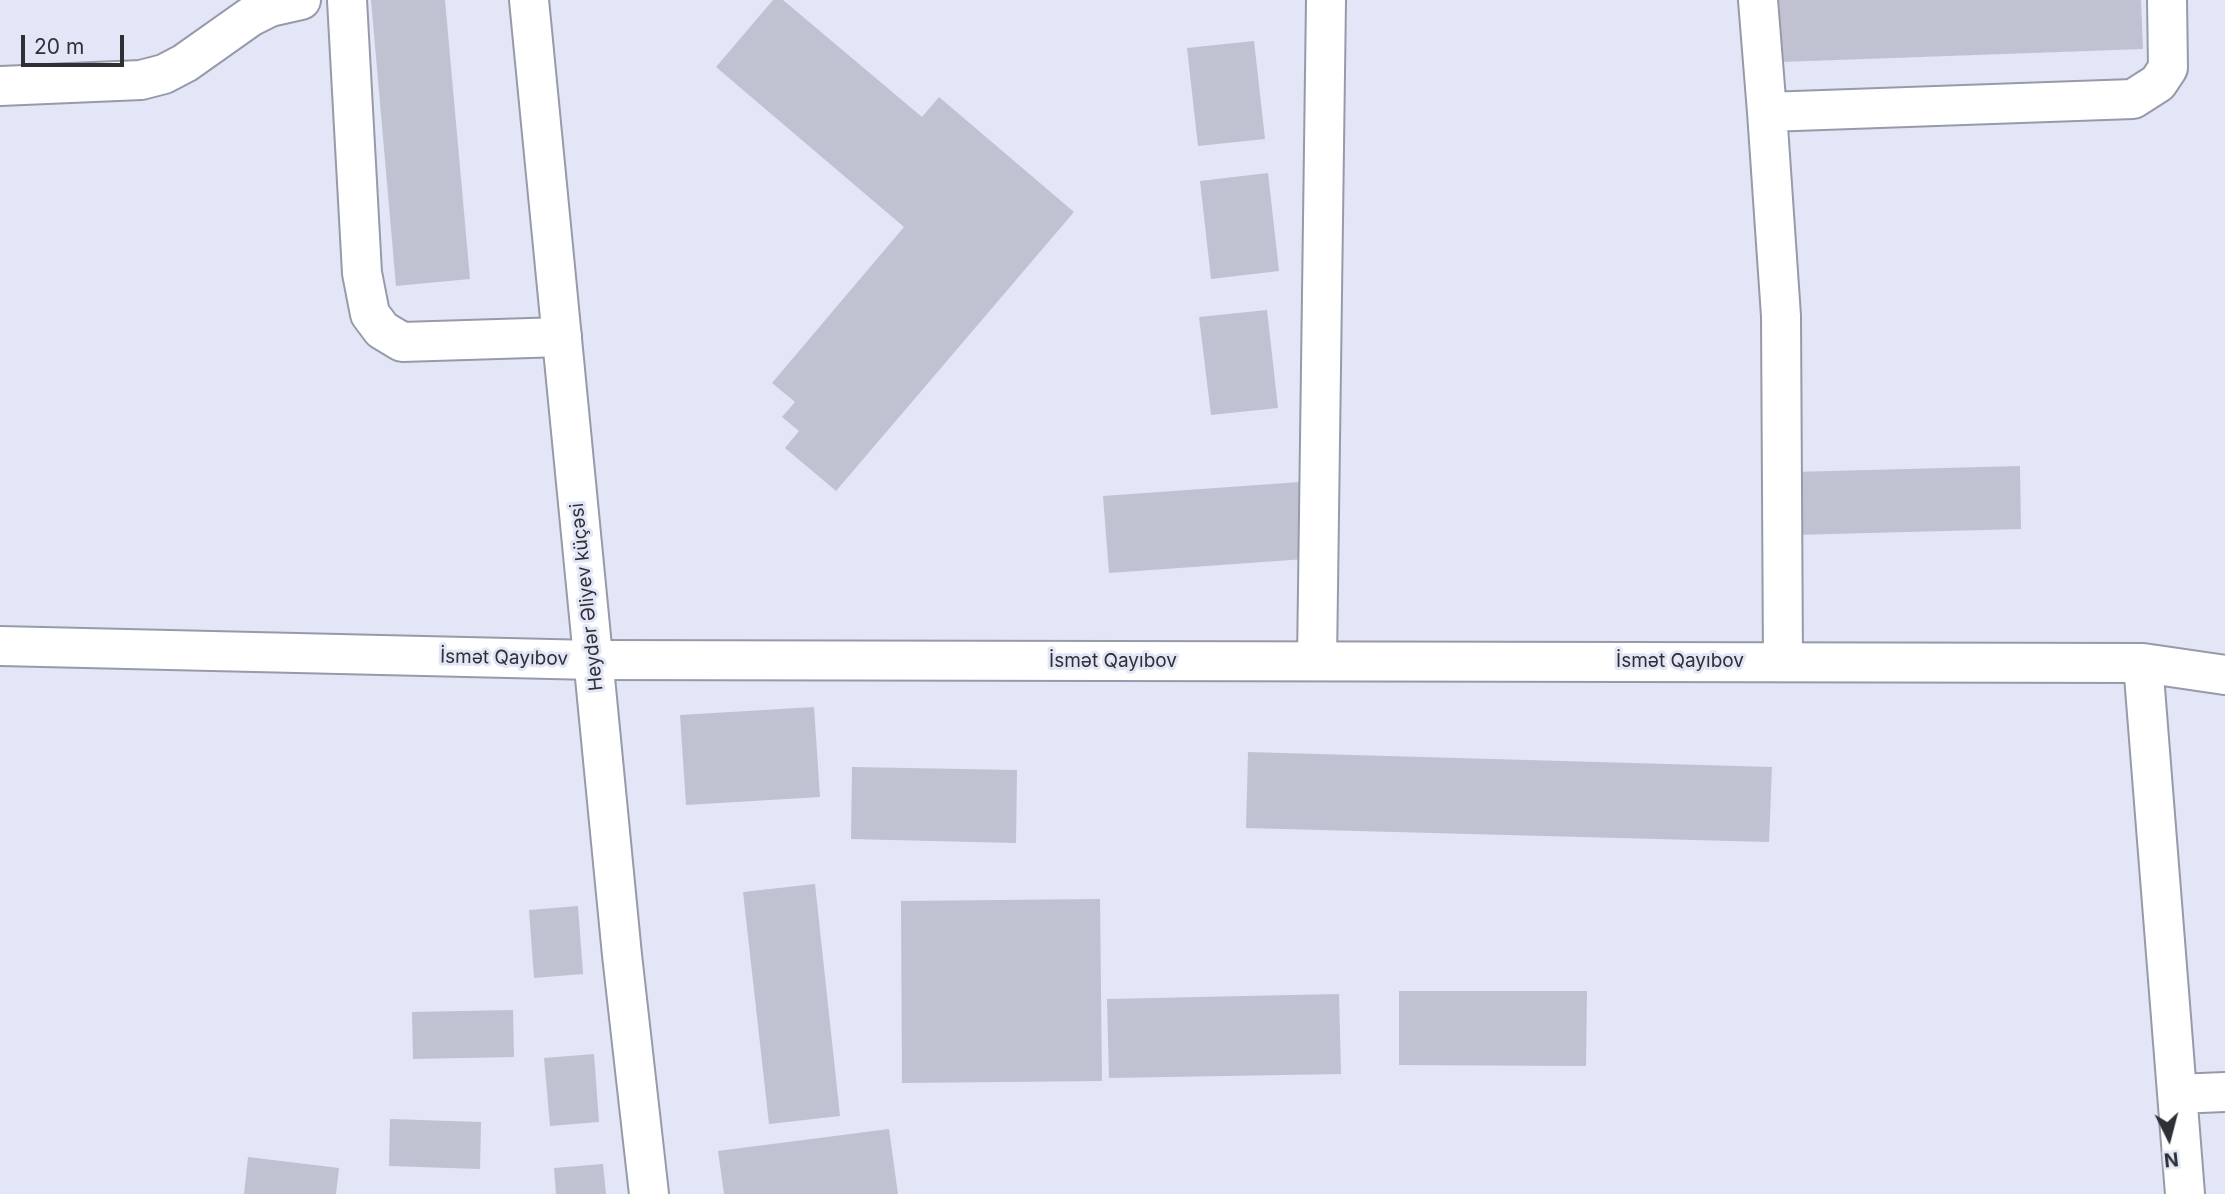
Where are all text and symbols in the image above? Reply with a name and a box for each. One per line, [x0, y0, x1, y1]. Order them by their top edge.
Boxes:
scale bar [24, 21, 128, 65]
text: 20 m [34, 34, 84, 59]
street label: Heydər Əliyev küçəsi [566, 502, 608, 692]
street label: İsmət Qayıbov [440, 645, 568, 671]
street label: İsmət Qayıbov [1049, 650, 1177, 672]
street label: İsmət Qayıbov [1616, 650, 1744, 672]
north arrow [2134, 1103, 2204, 1173]
text: N [2163, 1147, 2180, 1172]

